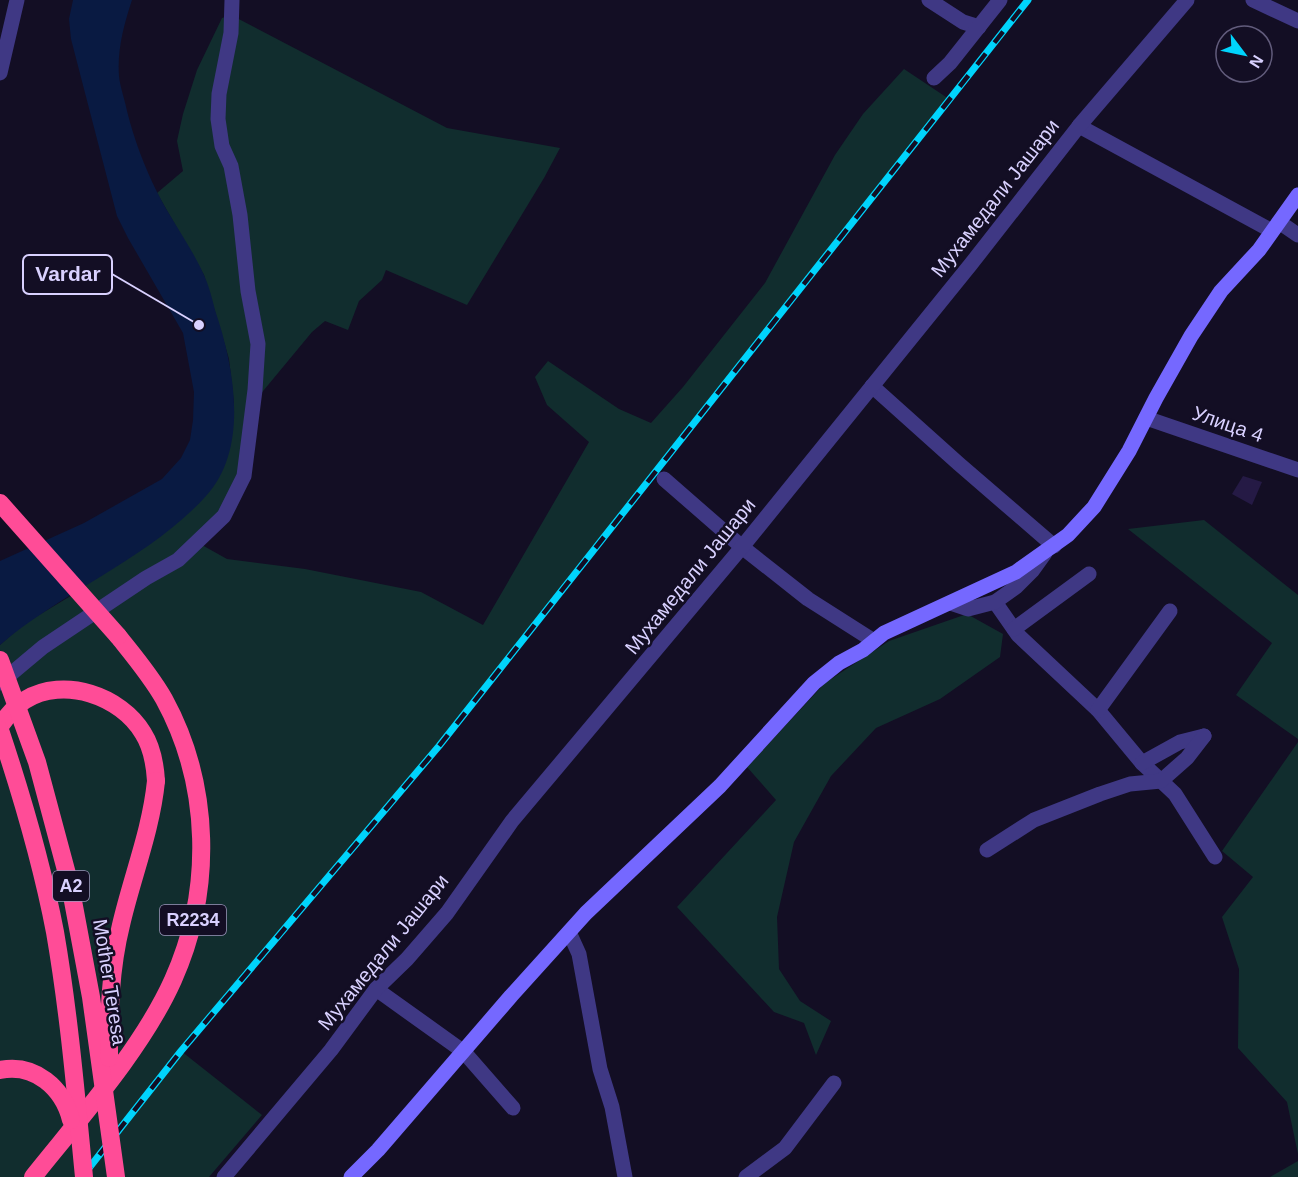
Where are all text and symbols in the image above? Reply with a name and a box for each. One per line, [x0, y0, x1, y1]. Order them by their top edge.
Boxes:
north arrow [1214, 24, 1274, 84]
text: N [1246, 52, 1267, 71]
street label: Мухамедали Јашари [927, 115, 1063, 281]
callout: Vardar [23, 255, 112, 294]
text: Vardar [35, 262, 101, 285]
street label: Улица 4 [1190, 402, 1266, 446]
street label: Мухамедали Јашари [620, 494, 760, 658]
street label: Мухамедали Јашари [313, 870, 453, 1034]
road number: A2 [53, 871, 89, 901]
road number: R2234 [160, 905, 226, 935]
street label: Mother Teresa [89, 917, 131, 1048]

